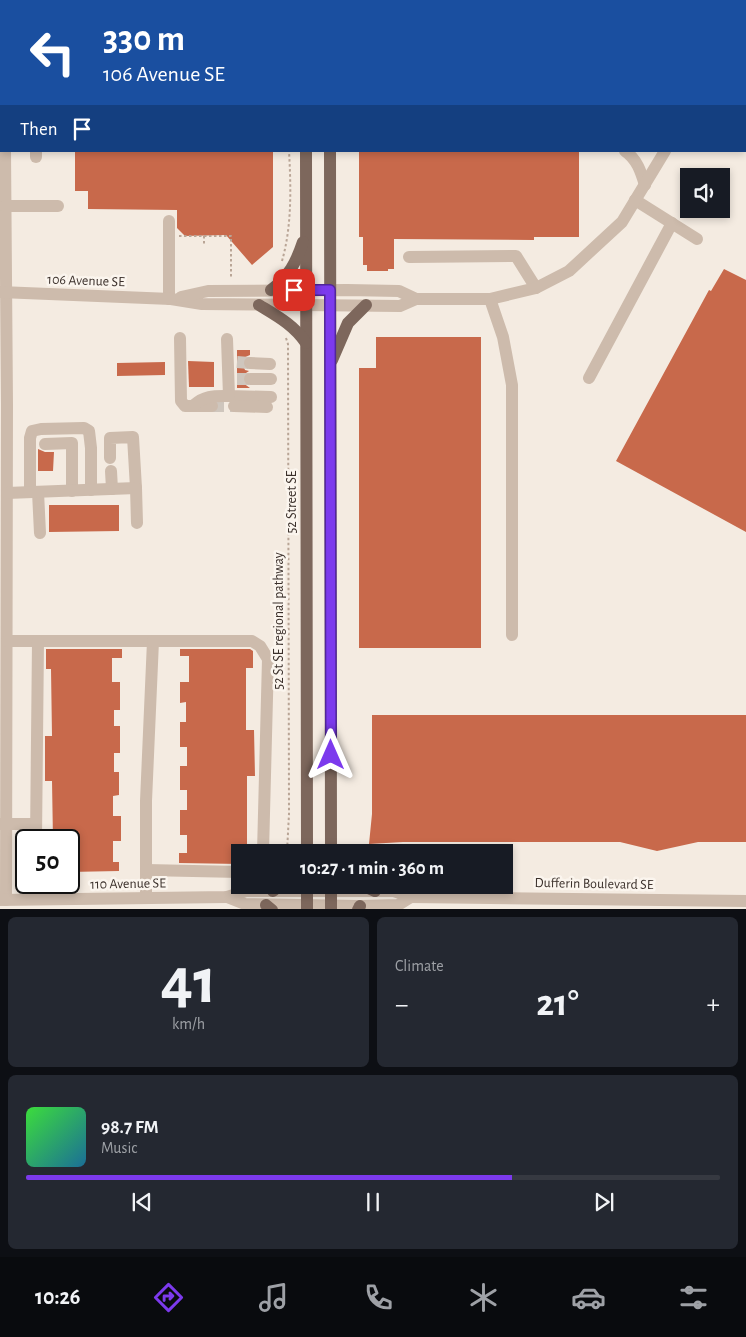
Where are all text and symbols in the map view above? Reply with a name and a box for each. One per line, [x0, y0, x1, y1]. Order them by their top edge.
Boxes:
icon: left [20, 20, 85, 85]
text: 330 m [103, 22, 185, 57]
text: 106 Avenue SE [103, 63, 225, 85]
icon: arrive [68, 115, 96, 143]
text: Then [20, 120, 58, 139]
map controls [680, 168, 730, 218]
button: sound [680, 168, 730, 218]
pin [273, 269, 315, 311]
street label: 106 Avenue SE [47, 273, 125, 289]
icon: arrive [280, 276, 308, 304]
street label: 52 Street SE [285, 470, 299, 534]
street label: 52 St SE regional pathway [272, 552, 286, 690]
position arrow [304, 728, 356, 780]
speed limit sign: 50 [15, 829, 80, 894]
text: 10:27 · 1 min · 360 m [300, 859, 444, 878]
street label: 110 Avenue SE [90, 876, 166, 892]
street label: Dufferin Boulevard SE [534, 876, 654, 892]
text: 41 [160, 950, 217, 1015]
text: Climate [395, 958, 444, 974]
text: 21° [536, 985, 579, 1023]
text: − [395, 991, 408, 1019]
text: + [707, 991, 720, 1019]
text: km/h [172, 1016, 205, 1032]
text: 98.7 FM [101, 1118, 159, 1137]
text: Music [101, 1140, 137, 1156]
icon: previous [128, 1188, 156, 1216]
icon: pause [359, 1188, 387, 1216]
icon: next [590, 1188, 618, 1216]
icon: directions [151, 1280, 186, 1315]
icon: music [256, 1280, 291, 1315]
icon: phone [361, 1280, 396, 1315]
icon: climate [466, 1280, 501, 1315]
icon: car [571, 1280, 606, 1315]
icon: filters [676, 1280, 711, 1315]
text: 10:26 [35, 1286, 80, 1308]

